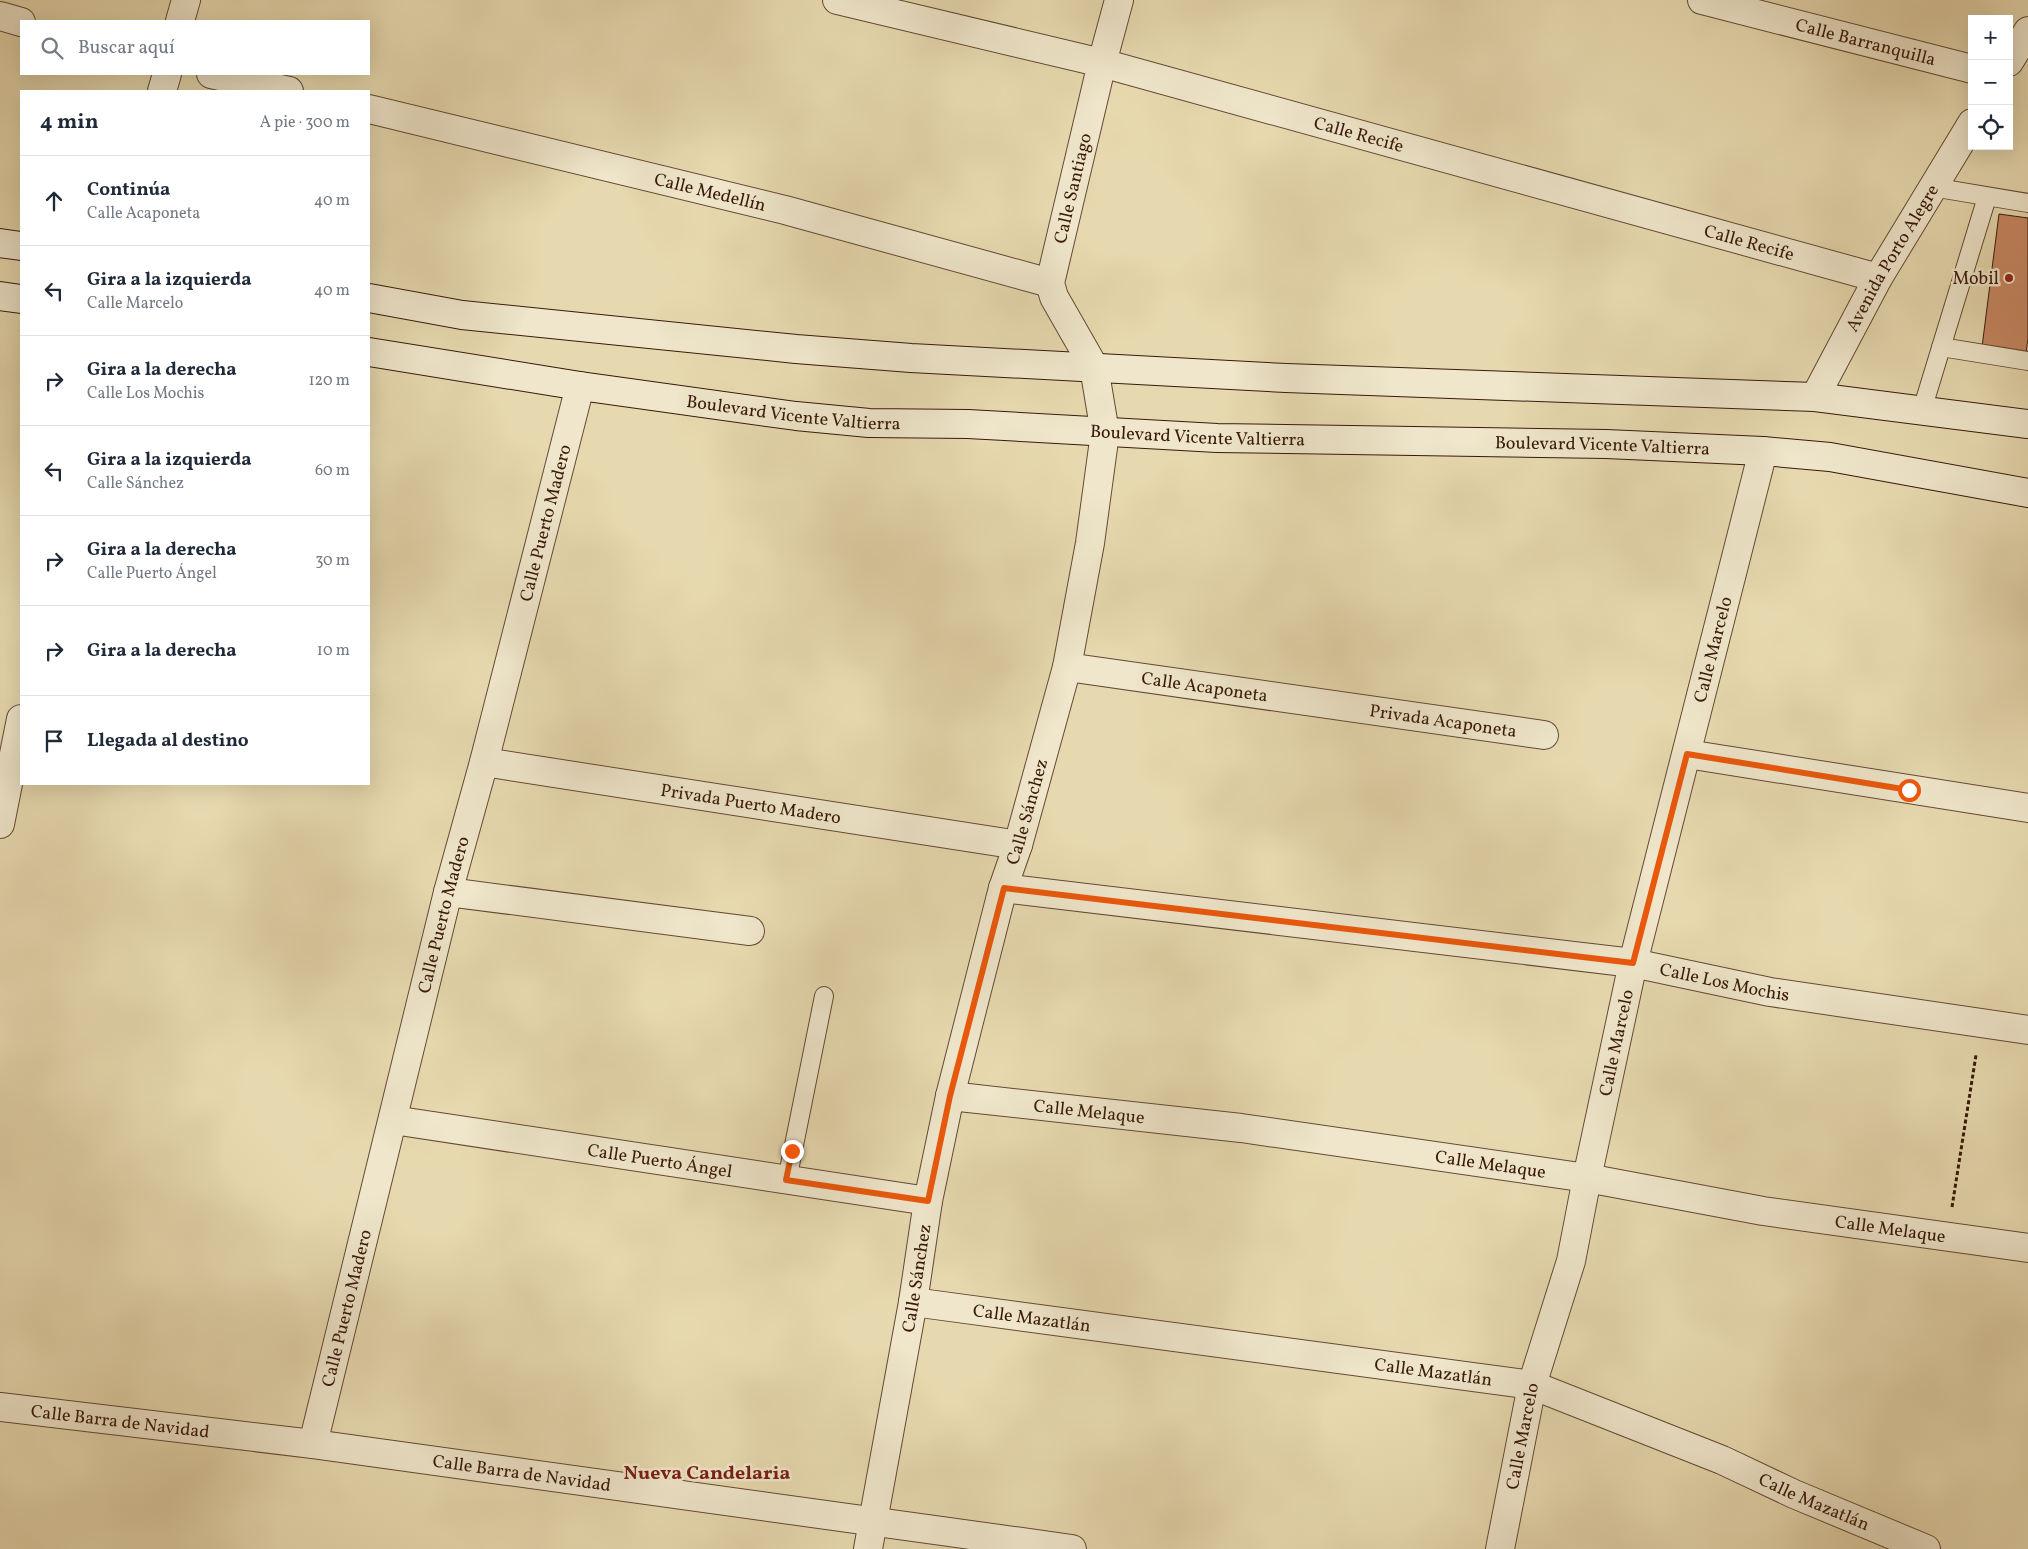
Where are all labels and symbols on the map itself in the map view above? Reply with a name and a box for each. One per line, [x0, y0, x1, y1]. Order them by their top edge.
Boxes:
street label: Calle Barranquilla [1793, 13, 1938, 73]
street label: Calle Recife [1311, 111, 1406, 160]
street label: Calle Santiago [1049, 131, 1099, 246]
street label: Calle Medellín [651, 168, 768, 219]
street label: Avenida Porto Alegre [1841, 180, 1946, 337]
street label: Calle Recife [1701, 219, 1797, 268]
place label: Mobil [1953, 267, 1999, 292]
marker: Mobil [2003, 272, 2015, 284]
street label: Boulevard Vicente Valtierra [685, 390, 901, 437]
street label: Boulevard Vicente Valtierra [1089, 420, 1305, 453]
street label: Boulevard Vicente Valtierra [1495, 431, 1711, 463]
street label: Calle Puerto Madero [514, 442, 579, 604]
street label: Calle Marcelo [1689, 594, 1740, 705]
street label: Calle Acaponeta [1140, 667, 1269, 709]
street label: Privada Acaponeta [1368, 699, 1518, 745]
street label: Calle Sánchez [1001, 756, 1055, 869]
street label: Privada Puerto Madero [659, 779, 843, 831]
route start [1898, 779, 1921, 802]
street label: Calle Puerto Madero [413, 834, 477, 996]
street label: Calle Los Mochis [1657, 958, 1791, 1009]
street label: Calle Marcelo [1594, 987, 1641, 1099]
street label: Calle Melaque [1032, 1094, 1146, 1131]
street label: Calle Puerto Ángel [586, 1139, 734, 1185]
route end [781, 1140, 804, 1163]
street label: Calle Melaque [1433, 1145, 1547, 1186]
street label: Calle Melaque [1833, 1210, 1947, 1250]
street label: Calle Sánchez [897, 1223, 938, 1335]
street label: Calle Puerto Madero [316, 1227, 379, 1390]
street label: Calle Mazatlán [971, 1299, 1092, 1340]
street label: Calle Mazatlán [1373, 1353, 1494, 1394]
street label: Calle Marcelo [1501, 1381, 1546, 1492]
street label: Calle Barra de Navidad [29, 1400, 211, 1446]
street label: Calle Barra de Navidad [431, 1450, 612, 1499]
district label: Nueva Candelaria [624, 1460, 790, 1488]
street label: Calle Mazatlán [1754, 1468, 1873, 1538]

